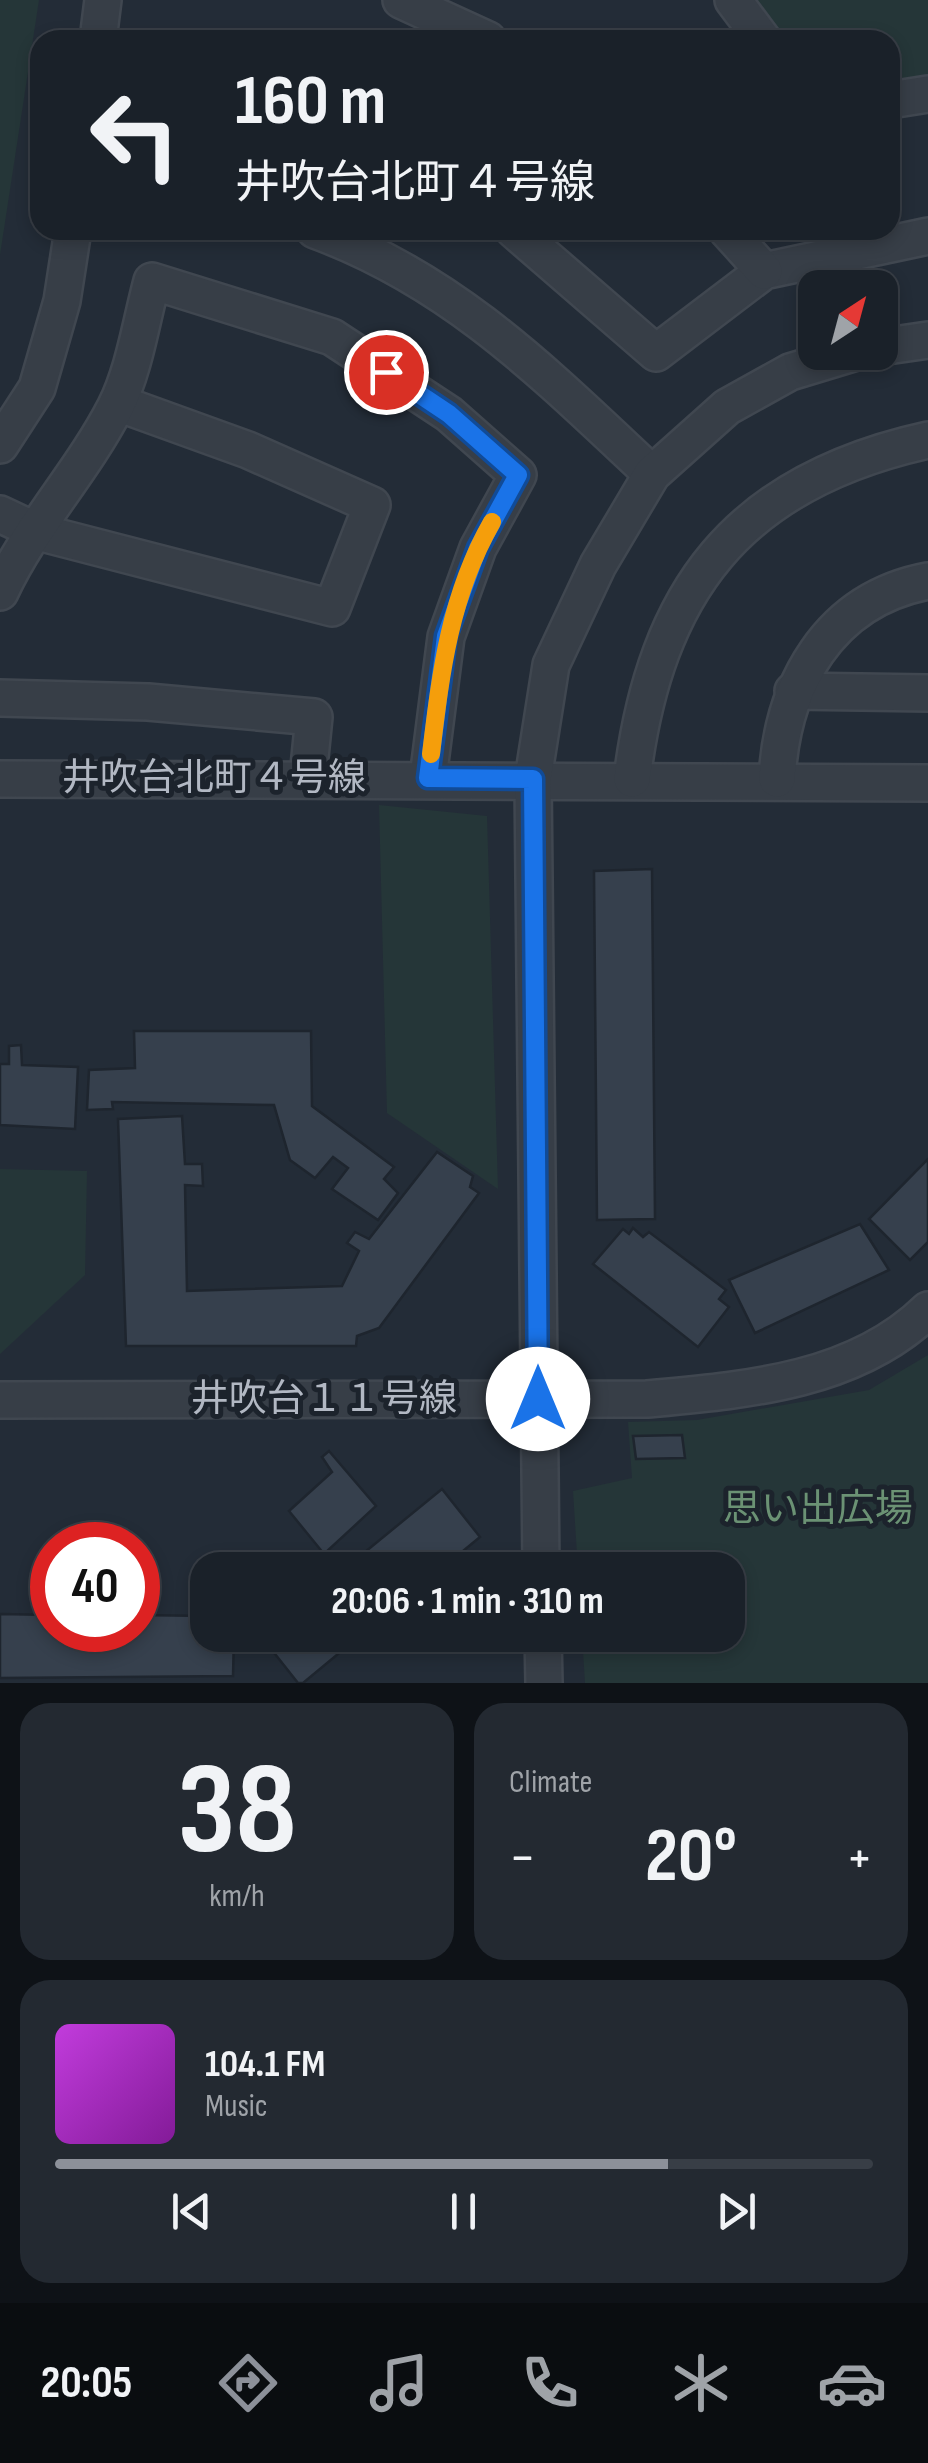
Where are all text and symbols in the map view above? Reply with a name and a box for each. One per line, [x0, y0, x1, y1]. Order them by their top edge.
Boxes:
text: 160 m [235, 60, 386, 144]
icon: left [70, 70, 200, 200]
text: 井吹台北町４号線 [235, 156, 595, 211]
north arrow [798, 270, 898, 370]
map controls [798, 270, 898, 370]
pin [344, 330, 429, 415]
icon: arrive [359, 345, 414, 400]
street label: 井吹台北町４号線 [62, 756, 366, 801]
position arrow [486, 1347, 590, 1451]
street label: 井吹台１１号線 [191, 1377, 457, 1422]
park label: 思い出広場 [723, 1487, 913, 1532]
speed limit sign: 40 [30, 1522, 160, 1652]
text: 20:06 · 1 min · 310 m [331, 1579, 604, 1624]
text: 38 [177, 1734, 297, 1890]
text: Climate [509, 1763, 592, 1802]
text: 20° [645, 1812, 737, 1903]
text: − [509, 1825, 536, 1892]
text: + [846, 1825, 873, 1892]
text: km/h [209, 1877, 265, 1916]
text: 104.1 FM [205, 2042, 325, 2087]
text: Music [205, 2087, 268, 2126]
icon: previous [164, 2184, 219, 2239]
icon: pause [436, 2184, 491, 2239]
icon: next [709, 2184, 764, 2239]
icon: directions [213, 2348, 283, 2418]
icon: music [364, 2348, 434, 2418]
icon: phone [515, 2348, 585, 2418]
icon: climate [666, 2348, 736, 2418]
icon: car [817, 2348, 887, 2418]
text: 20:05 [41, 2356, 132, 2411]

